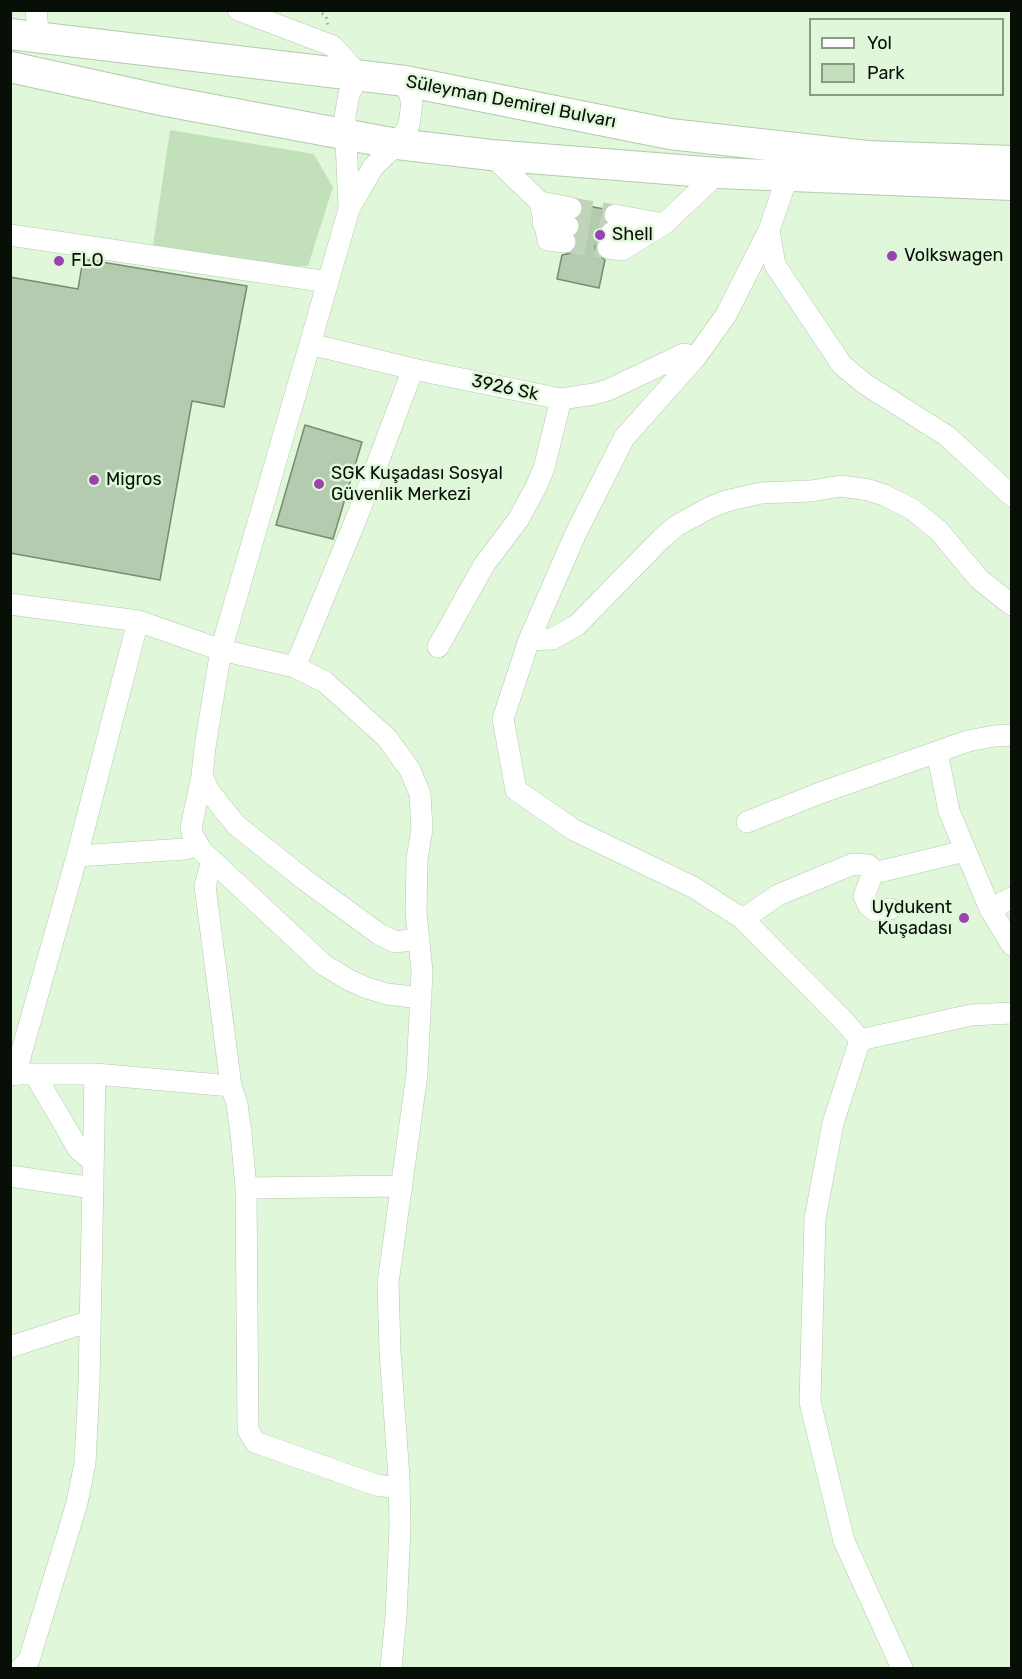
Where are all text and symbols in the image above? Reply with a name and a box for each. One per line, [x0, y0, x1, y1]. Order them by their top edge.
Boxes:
legend [809, 18, 1004, 96]
text: Yol [867, 32, 892, 54]
text: Park [867, 62, 904, 84]
street label: Süleyman Demirel Bulvarı [404, 71, 618, 133]
place label: Shell [612, 224, 653, 246]
marker: Shell [593, 228, 607, 242]
place label: Volkswagen [904, 245, 1003, 267]
marker: Volkswagen [885, 249, 899, 263]
place label: FLO [71, 250, 104, 272]
marker: FLO [52, 254, 66, 268]
street label: 3926 Sk [470, 370, 540, 406]
place label: SGK Kuşadası Sosyal Güvenlik Merkezi [331, 463, 503, 506]
place label: Migros [106, 469, 162, 491]
marker: Migros [87, 473, 101, 487]
marker: SGK Kuşadası Sosyal Güvenlik Merkezi [312, 477, 326, 491]
place label: Uydukent Kuşadası [871, 897, 952, 940]
marker: Uydukent Kuşadası [957, 911, 971, 925]

